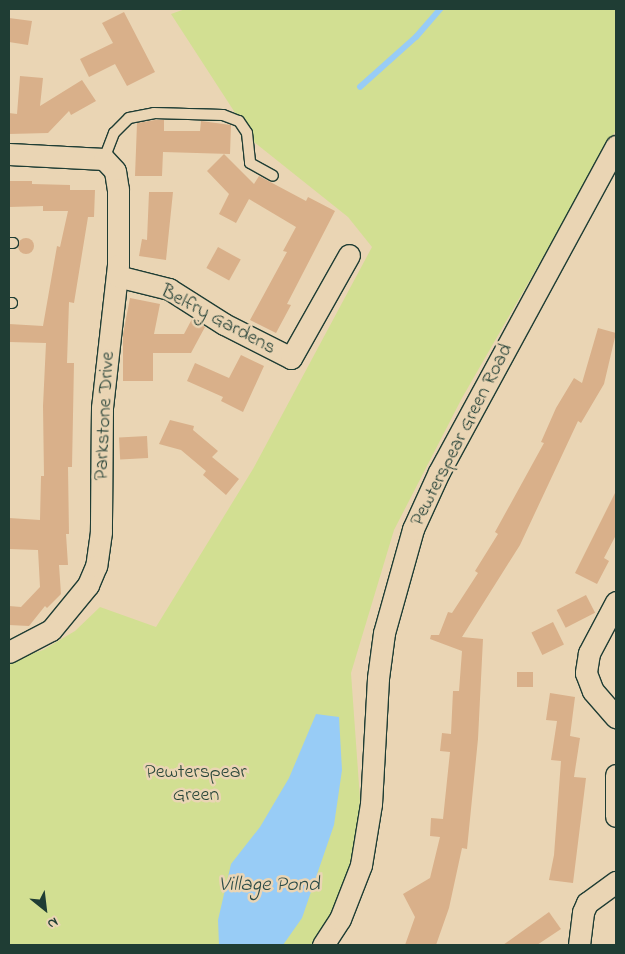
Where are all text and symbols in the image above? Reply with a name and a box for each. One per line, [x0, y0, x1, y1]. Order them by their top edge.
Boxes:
street label: Belfry Gardens [156, 280, 280, 360]
street label: Pewterspear Green Road [406, 340, 518, 530]
street label: Parkstone Drive [90, 351, 120, 481]
park label: Pewterspear Green [145, 760, 247, 807]
water label: Village Pond [218, 872, 320, 898]
north arrow [20, 884, 70, 934]
text: N [43, 911, 62, 934]

